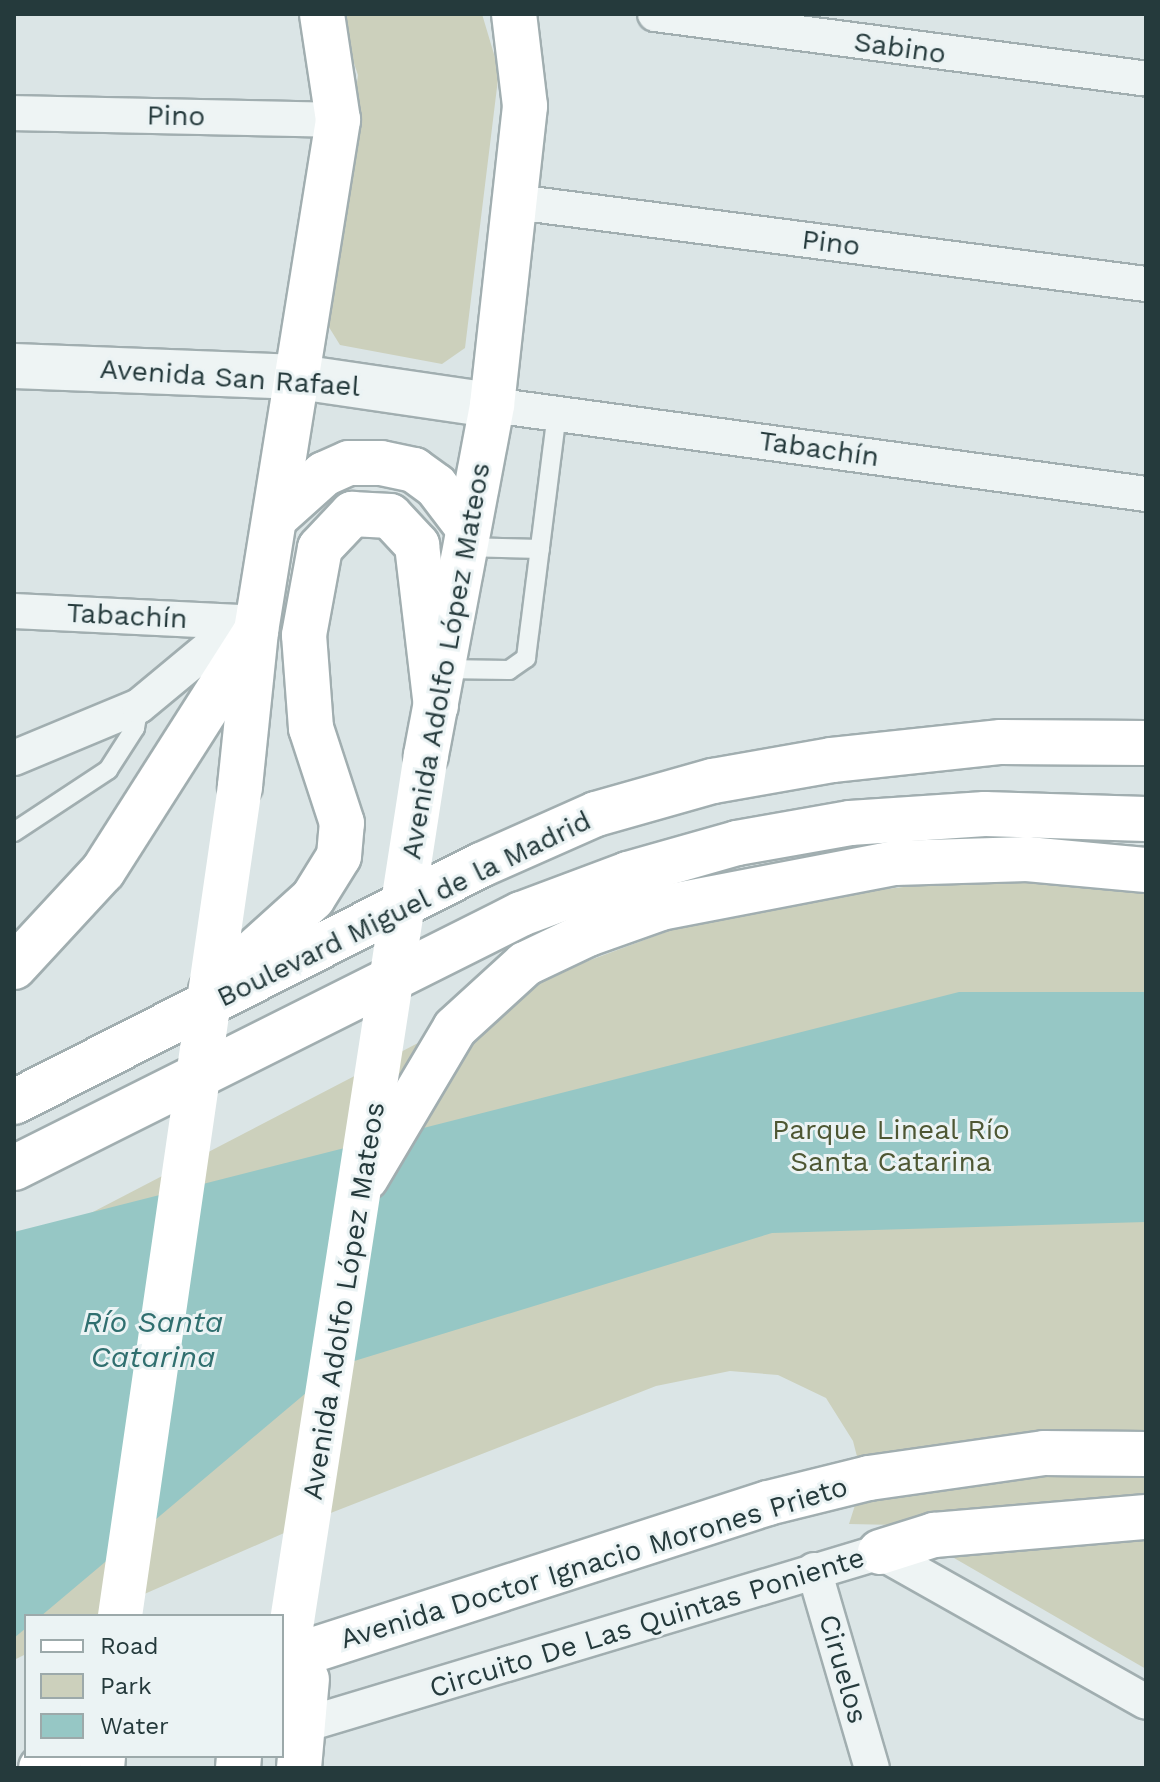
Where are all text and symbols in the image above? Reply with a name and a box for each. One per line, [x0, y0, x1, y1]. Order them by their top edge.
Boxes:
street label: Sabino [852, 25, 948, 71]
street label: Pino [146, 99, 206, 133]
street label: Pino [800, 223, 862, 263]
street label: Avenida San Rafael [98, 352, 362, 404]
street label: Tabachín [757, 424, 881, 474]
street label: Avenida Adolfo López Mateos [394, 459, 498, 863]
street label: Tabachín [66, 596, 188, 636]
street label: Boulevard Miguel de la Madrid [211, 803, 597, 1015]
street label: Avenida Adolfo López Mateos [296, 1099, 392, 1503]
park label: Parque Lineal Río Santa Catarina [772, 1113, 1010, 1179]
water label: Río Santa Catarina [83, 1304, 223, 1374]
street label: Avenida Doctor Ignacio Morones Prieto [336, 1469, 852, 1657]
street label: Circuito De Las Quintas Poniente [425, 1541, 869, 1705]
street label: Ciruelos [811, 1611, 875, 1727]
legend [24, 1614, 284, 1758]
text: Road [100, 1632, 159, 1660]
text: Park [100, 1672, 152, 1700]
text: Water [100, 1712, 169, 1740]

